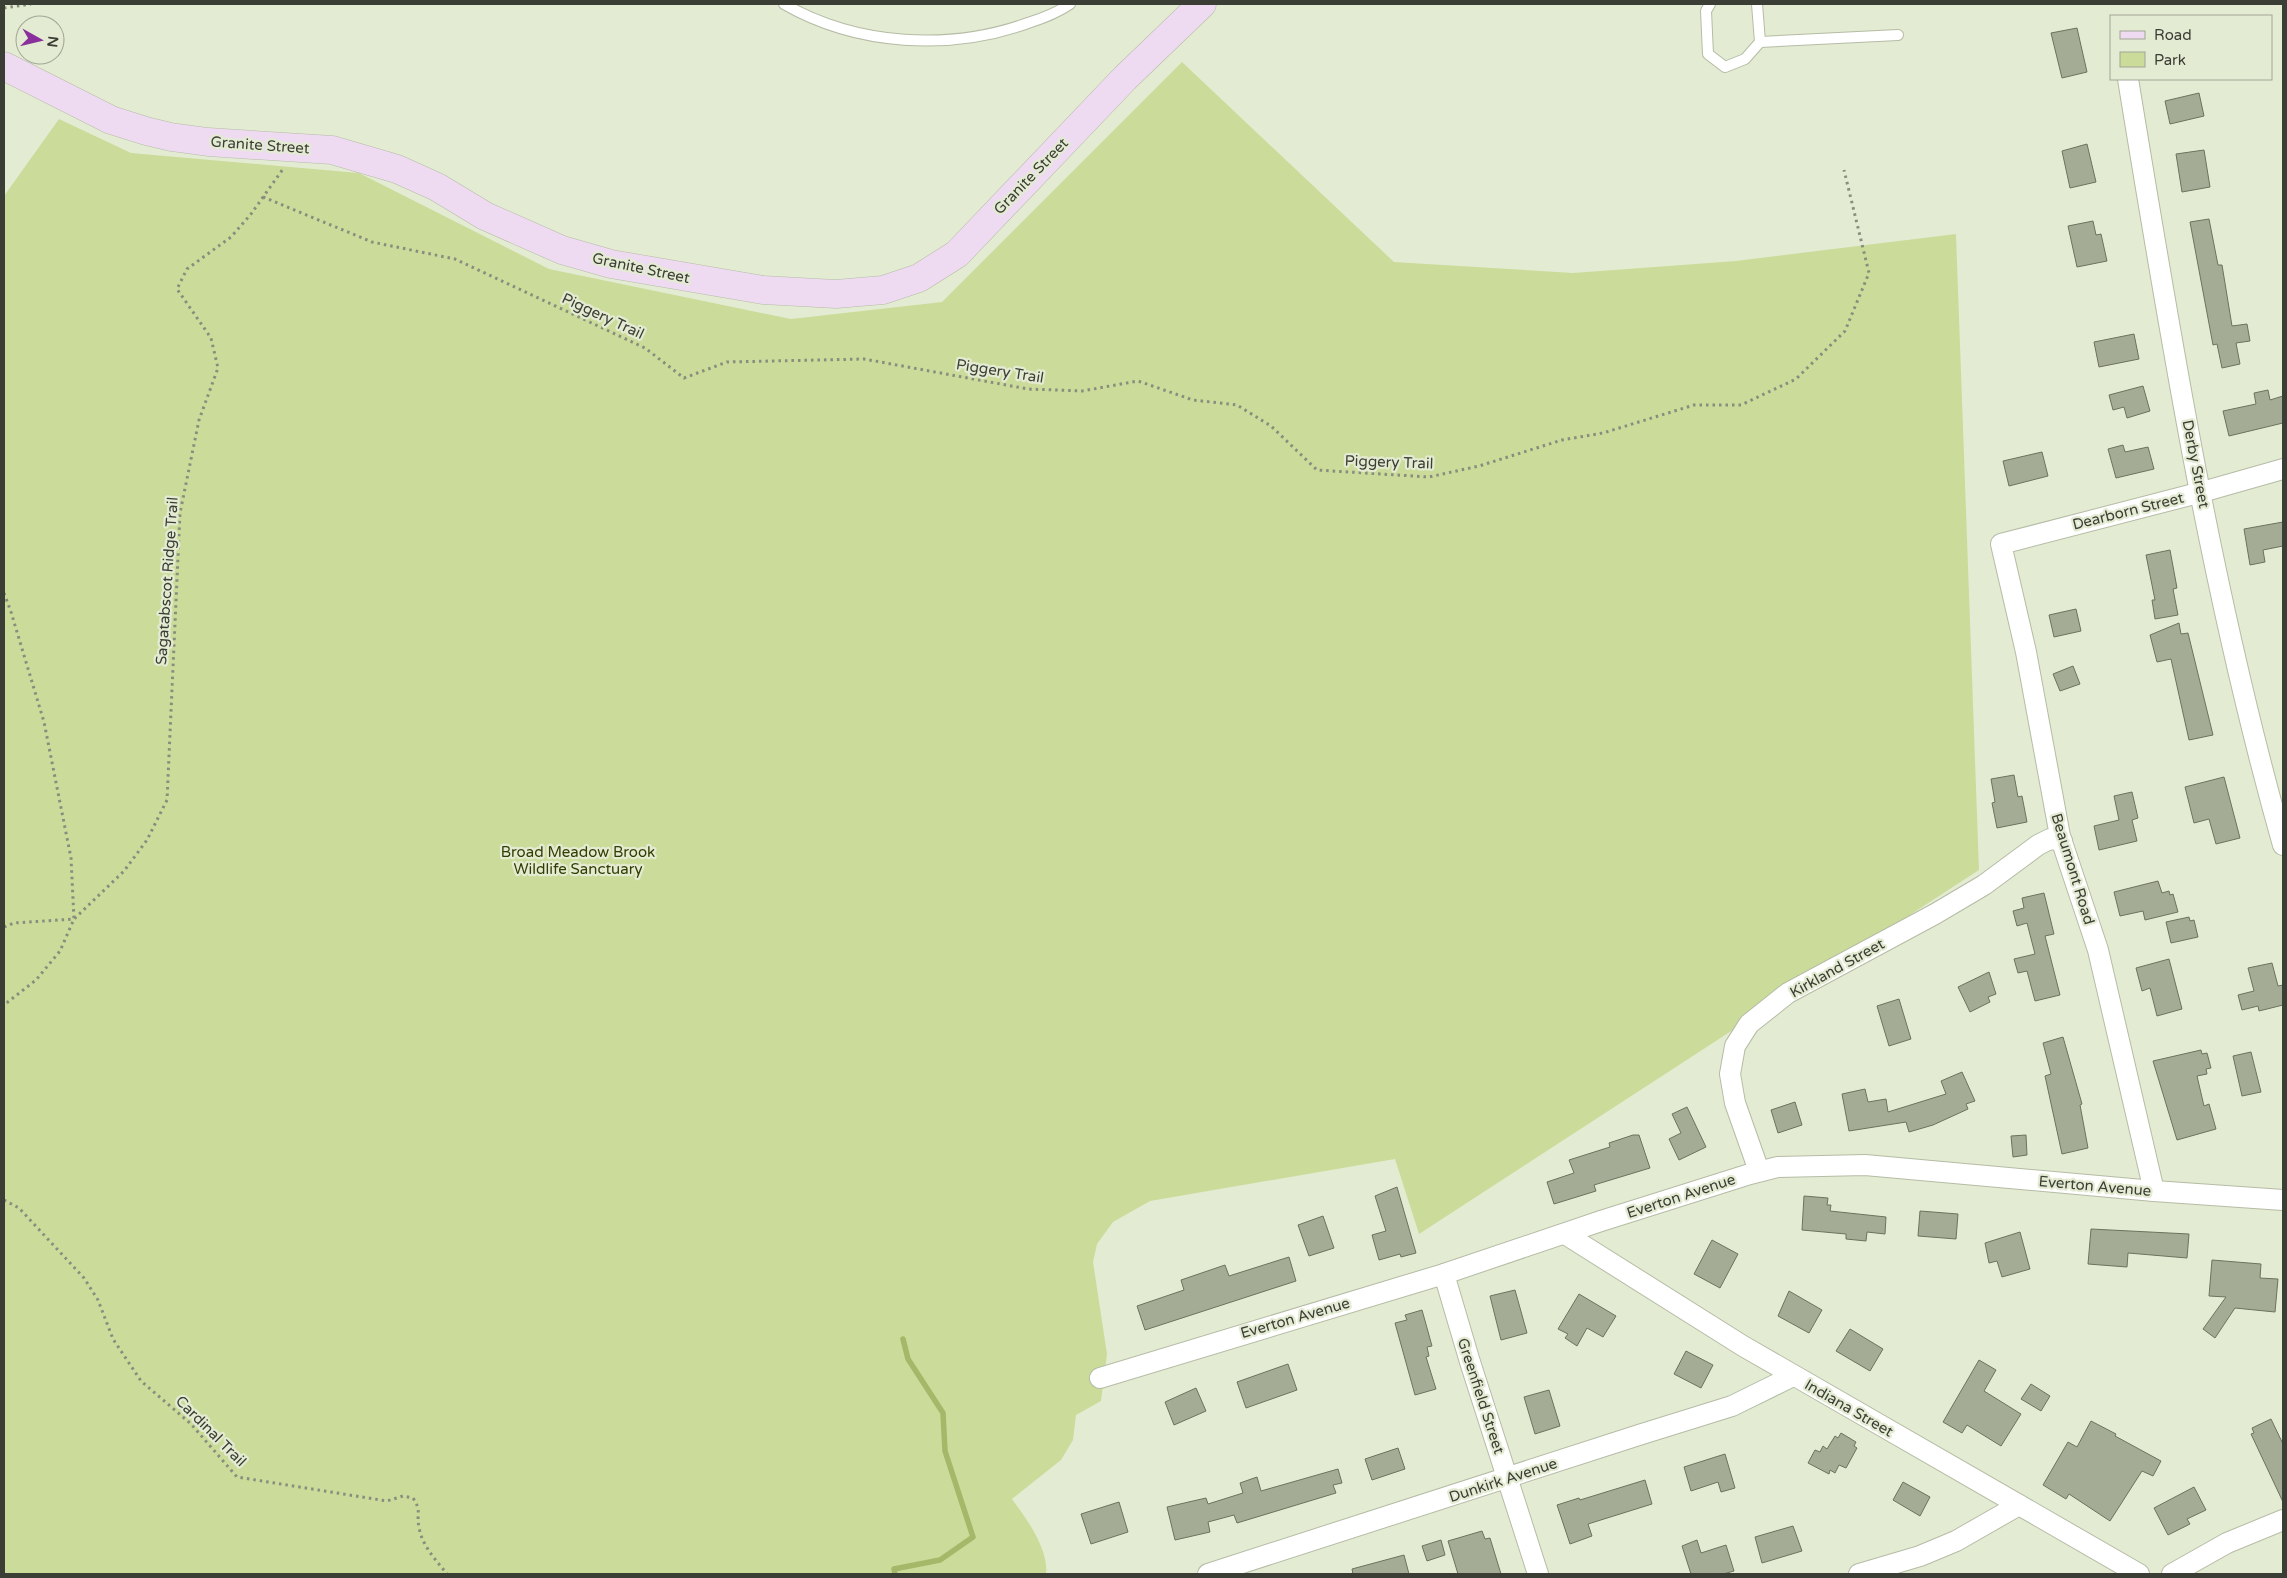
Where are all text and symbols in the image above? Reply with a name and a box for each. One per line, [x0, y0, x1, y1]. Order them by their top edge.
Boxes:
north arrow [15, 15, 65, 65]
legend [2110, 15, 2272, 80]
text: Road [2154, 26, 2192, 44]
text: N [43, 35, 62, 48]
text: Park [2154, 51, 2186, 69]
street label: Granite Street [210, 133, 310, 157]
street label: Granite Street [990, 134, 1072, 218]
street label: Granite Street [591, 249, 692, 287]
street label: Piggery Trail [559, 289, 647, 343]
street label: Piggery Trail [955, 355, 1045, 387]
street label: Derby Street [2179, 418, 2213, 510]
street label: Piggery Trail [1344, 451, 1434, 473]
street label: Dearborn Street [2071, 488, 2186, 534]
street label: Sagatabscot Ridge Trail [152, 496, 182, 666]
street label: Beaumont Road [2048, 811, 2098, 927]
park label: Broad Meadow Brook Wildlife Sanctuary [501, 843, 655, 878]
street label: Kirkland Street [1787, 934, 1888, 1001]
street label: Everton Avenue [1625, 1170, 1737, 1222]
street label: Everton Avenue [2038, 1172, 2152, 1200]
street label: Everton Avenue [1238, 1294, 1352, 1342]
street label: Greenfield Street [1454, 1336, 1508, 1456]
street label: Indiana Street [1802, 1375, 1897, 1441]
street label: Cardinal Trail [172, 1392, 250, 1470]
street label: Dunkirk Avenue [1447, 1454, 1559, 1506]

